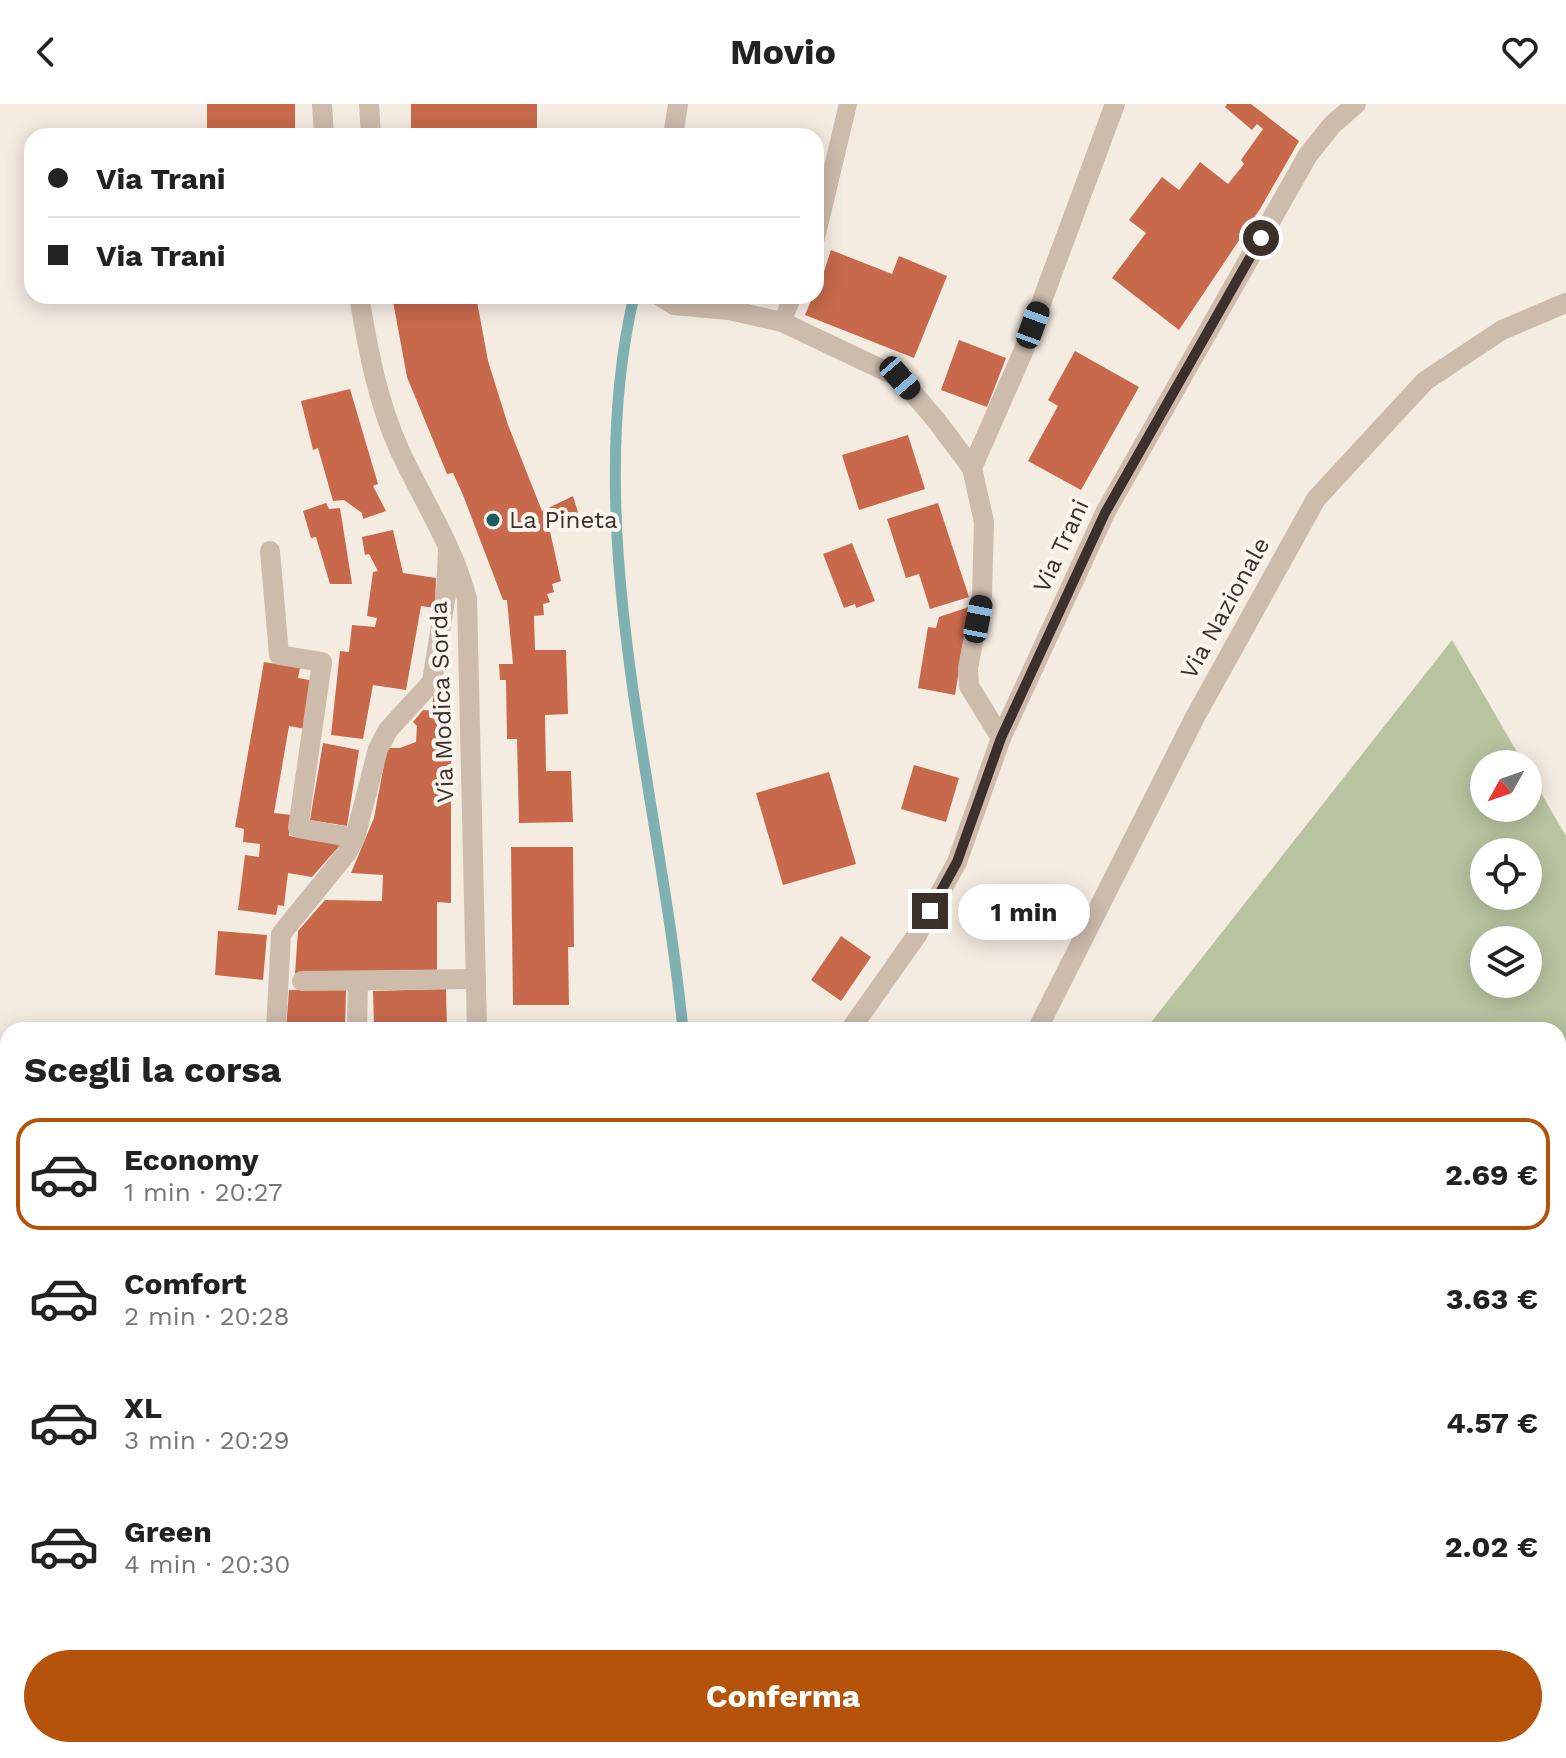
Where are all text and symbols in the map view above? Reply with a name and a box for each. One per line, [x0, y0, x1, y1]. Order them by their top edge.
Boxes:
icon: back [24, 30, 68, 74]
icon: heart [1498, 30, 1542, 74]
text: Movio [730, 31, 836, 73]
text: Via Trani [96, 161, 226, 196]
route start [1243, 220, 1279, 256]
text: Via Trani [96, 238, 226, 273]
car [1014, 298, 1052, 352]
car [875, 352, 925, 404]
street label: Via Trani [1027, 495, 1095, 597]
place label: La Pineta [509, 506, 618, 534]
marker: La Pineta [484, 511, 502, 529]
street label: Via Nazionale [1175, 532, 1275, 684]
car [962, 593, 994, 645]
street label: Via Modica Sorda [424, 601, 460, 803]
north arrow [1470, 750, 1542, 822]
map controls [1470, 750, 1542, 998]
button: locate [1470, 838, 1542, 910]
callout: 1 min [958, 883, 1090, 939]
route end [912, 893, 948, 929]
text: 1 min [991, 897, 1057, 927]
button: layers [1470, 926, 1542, 998]
text: Scegli la corsa [24, 1049, 281, 1091]
icon: car [28, 1138, 100, 1210]
text: Economy [124, 1142, 259, 1177]
text: 2.69 € [1445, 1157, 1538, 1192]
text: 1 min · 20:27 [124, 1177, 283, 1207]
icon: car [28, 1262, 100, 1334]
text: Comfort [124, 1266, 246, 1301]
text: 3.63 € [1446, 1281, 1538, 1316]
text: 2 min · 20:28 [124, 1301, 290, 1331]
icon: car [28, 1386, 100, 1458]
text: XL [124, 1390, 162, 1425]
text: 4.57 € [1446, 1405, 1538, 1440]
text: 3 min · 20:29 [124, 1425, 290, 1455]
icon: car [28, 1510, 100, 1582]
text: Green [124, 1514, 212, 1549]
text: 2.02 € [1445, 1529, 1538, 1564]
text: 4 min · 20:30 [124, 1549, 291, 1579]
button: Conferma [24, 1650, 1542, 1742]

